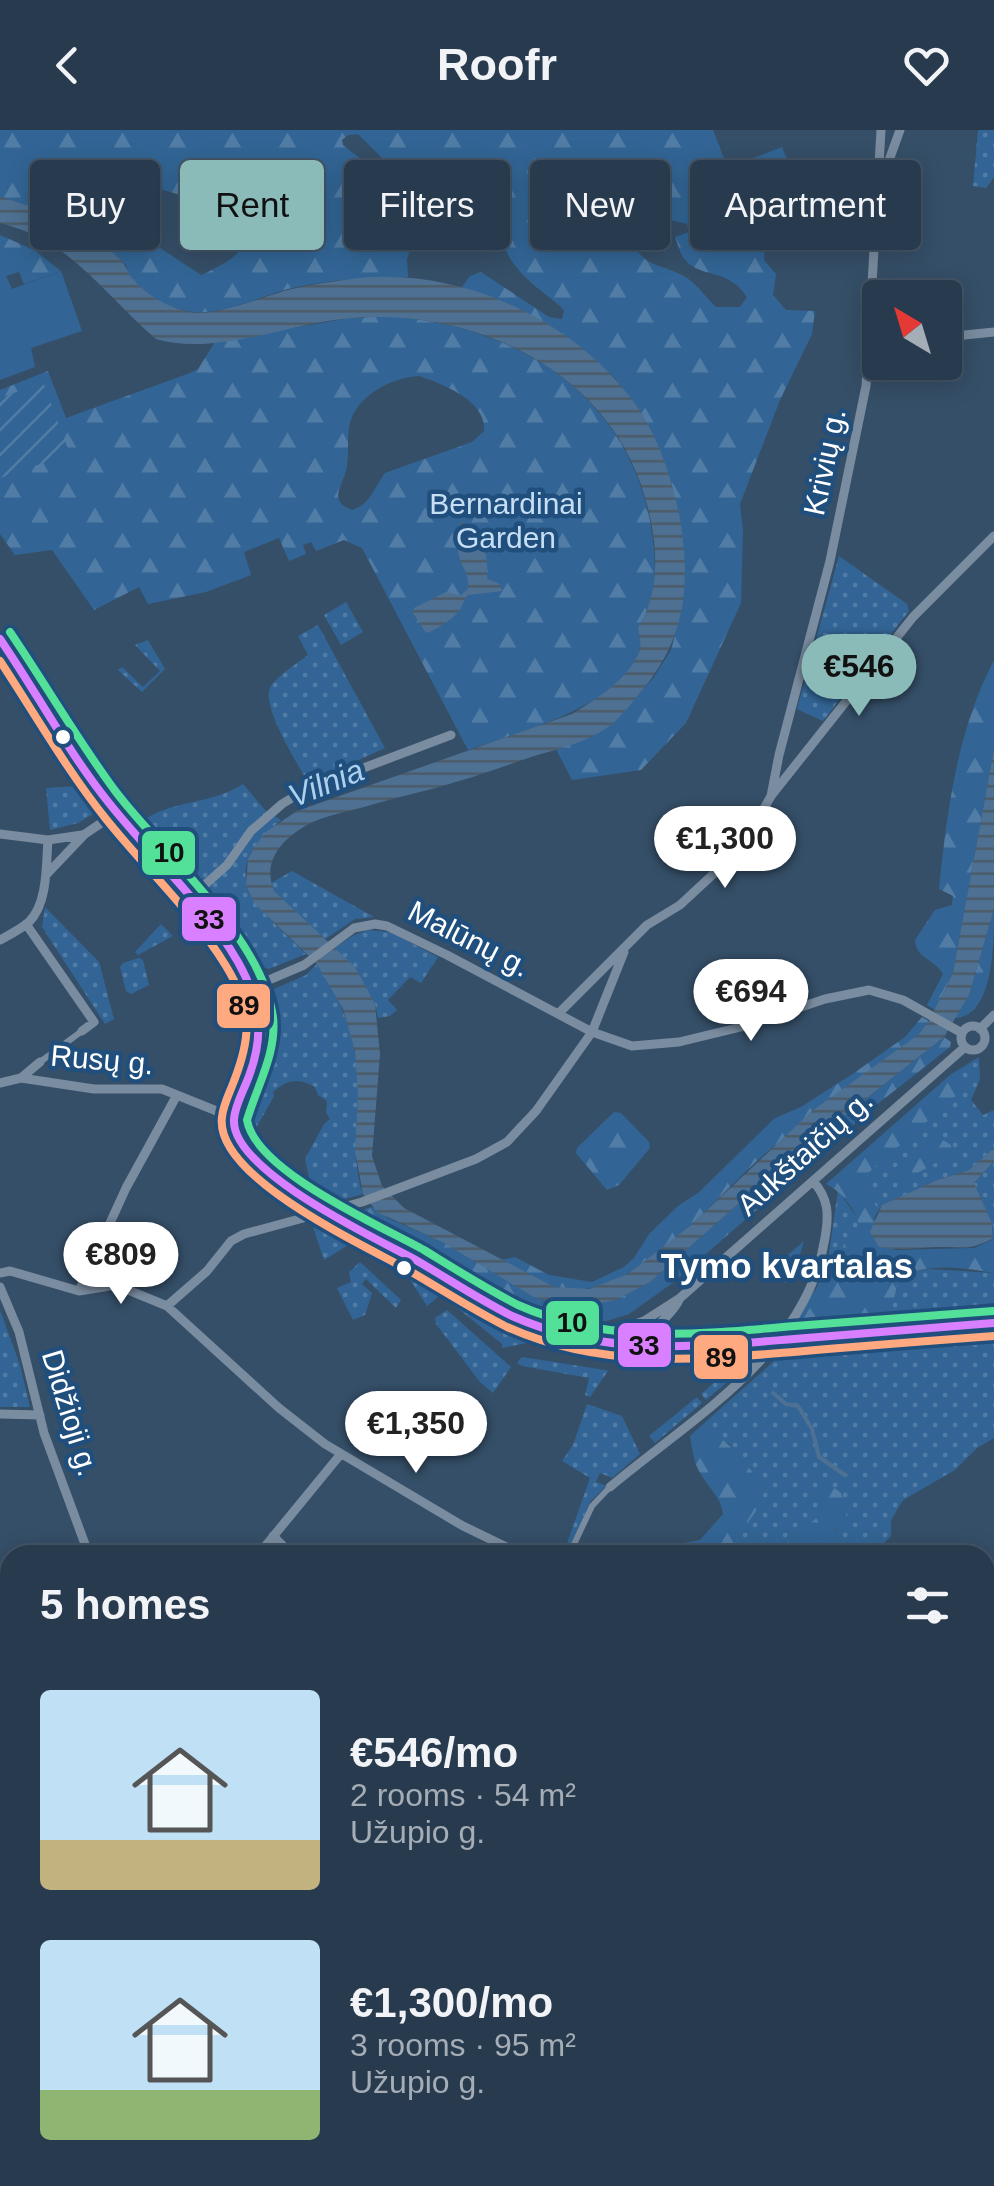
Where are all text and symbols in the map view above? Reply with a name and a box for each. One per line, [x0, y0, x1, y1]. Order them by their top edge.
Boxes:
icon: back [40, 38, 95, 93]
icon: heart [899, 38, 954, 93]
text: Roofr [437, 39, 557, 90]
chip: Buy [30, 160, 160, 250]
chip: Rent [180, 160, 324, 250]
chip: Filters [344, 160, 510, 250]
chip: New [530, 160, 670, 250]
chip: Apartment [690, 160, 921, 250]
north arrow [862, 280, 962, 380]
map controls [862, 280, 962, 380]
street label: Krivių g. [797, 405, 852, 518]
park label: Bernardinai Garden [429, 487, 583, 554]
pin: €546 [800, 634, 918, 719]
text: €546 [823, 648, 895, 684]
unlabelled marker [53, 727, 73, 747]
water label: Vilnia [283, 752, 369, 814]
pin: €1,300 [644, 806, 806, 891]
text: €1,300 [676, 820, 774, 856]
line badge: 10 [140, 829, 197, 877]
text: 10 [153, 837, 185, 868]
street label: Malūnų g. [403, 894, 535, 983]
line badge: 33 [180, 895, 238, 943]
text: 33 [193, 904, 225, 935]
pin: €694 [692, 959, 810, 1044]
text: €694 [715, 973, 787, 1009]
line badge: 89 [215, 982, 272, 1030]
text: 89 [228, 990, 260, 1021]
street label: Rusų g. [49, 1039, 155, 1080]
street label: Aukštaičių g. [730, 1083, 879, 1222]
pin: €809 [62, 1222, 180, 1307]
text: €809 [85, 1236, 157, 1272]
district label: Tymo kvartalas [661, 1246, 913, 1285]
unlabelled marker [394, 1258, 414, 1278]
line badge: 10 [544, 1299, 601, 1347]
text: 10 [556, 1307, 588, 1338]
line badge: 33 [616, 1321, 673, 1369]
text: 33 [628, 1330, 660, 1361]
line badge: 89 [692, 1333, 750, 1381]
text: 89 [705, 1342, 737, 1373]
street label: Didžioji g. [36, 1346, 105, 1480]
pin: €1,350 [335, 1391, 497, 1476]
text: €1,350 [367, 1405, 465, 1441]
icon: filters [900, 1578, 955, 1633]
text: 5 homes [40, 1581, 210, 1628]
text: €546/mo [350, 1729, 518, 1776]
icon: home [120, 1730, 240, 1850]
text: 2 rooms · 54 m² [350, 1777, 576, 1813]
text: Užupio g. [350, 1814, 485, 1850]
text: €1,300/mo [350, 1979, 553, 2026]
icon: home [120, 1980, 240, 2100]
text: 3 rooms · 95 m² [350, 2027, 576, 2063]
text: Užupio g. [350, 2064, 485, 2100]

